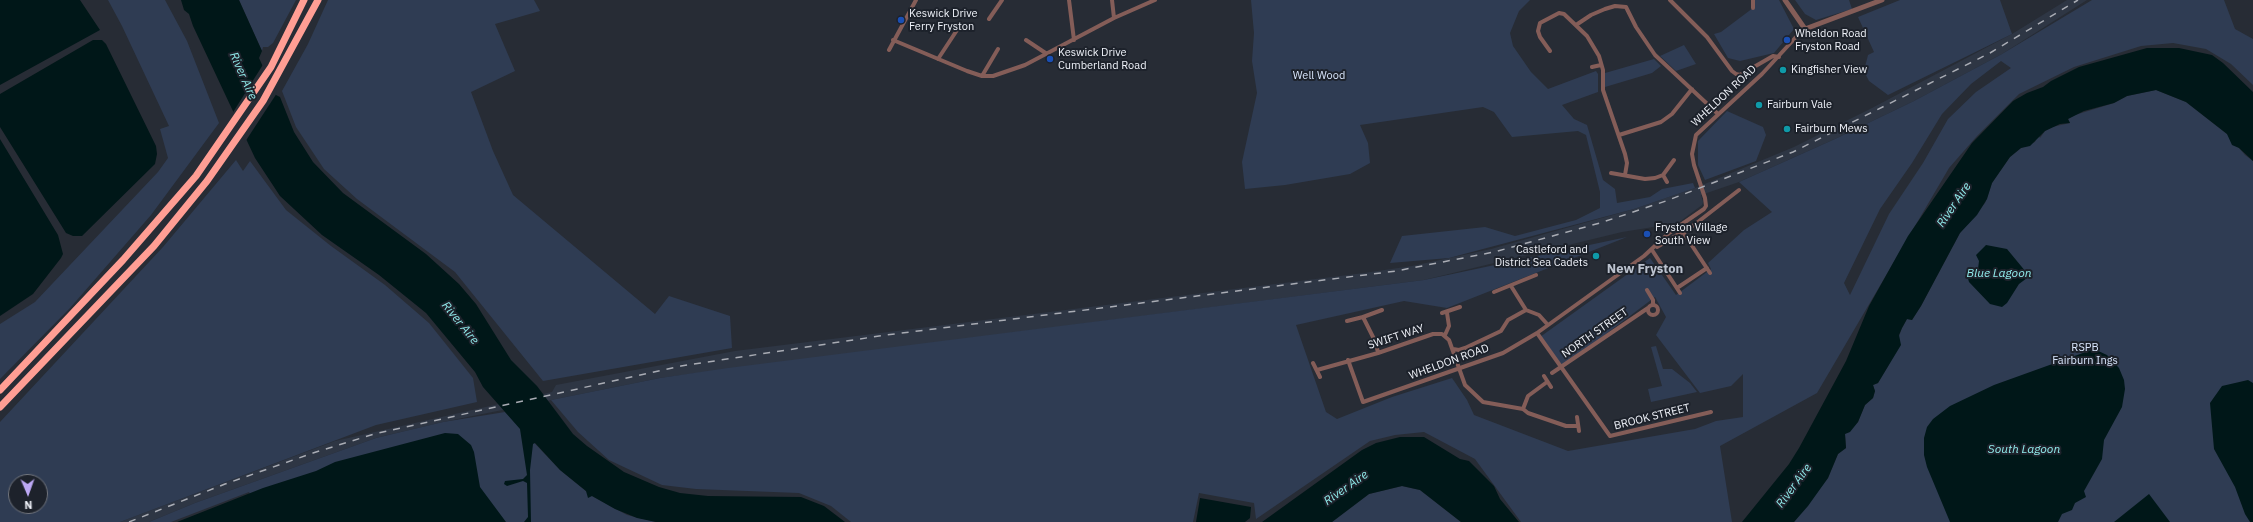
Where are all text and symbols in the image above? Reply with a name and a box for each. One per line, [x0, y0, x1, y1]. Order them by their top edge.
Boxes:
place label: Keswick Drive Ferry Fryston [909, 7, 978, 33]
marker: Keswick Drive Ferry Fryston [896, 15, 906, 25]
place label: Wheldon Road Fryston Road [1795, 27, 1867, 53]
marker: Wheldon Road Fryston Road [1782, 35, 1792, 45]
place label: Keswick Drive Cumberland Road [1058, 46, 1147, 72]
water label: River Aire [226, 50, 260, 102]
marker: Keswick Drive Cumberland Road [1045, 54, 1055, 64]
street label: WHELDON ROAD [1689, 63, 1759, 129]
place label: Kingfisher View [1791, 63, 1867, 77]
marker: Kingfisher View [1778, 65, 1788, 75]
park label: Well Wood [1293, 69, 1345, 83]
place label: Fairburn Vale [1767, 98, 1832, 112]
marker: Fairburn Vale [1754, 100, 1764, 110]
place label: Fairburn Mews [1795, 122, 1868, 136]
marker: Fairburn Mews [1782, 124, 1792, 134]
water label: River Aire [1934, 180, 1974, 230]
place label: Fryston Village South View [1655, 221, 1728, 247]
marker: Fryston Village South View [1642, 229, 1652, 239]
place label: Castleford and District Sea Cadets [1495, 243, 1588, 269]
marker: Castleford and District Sea Cadets [1591, 251, 1601, 261]
district label: New Fryston [1607, 261, 1683, 277]
water label: Blue Lagoon [1966, 267, 2032, 281]
water label: River Aire [438, 299, 482, 347]
street label: NORTH STREET [1559, 305, 1631, 361]
street label: SWIFT WAY [1366, 322, 1426, 352]
street label: WHELDON ROAD [1407, 341, 1491, 383]
park label: RSPB Fairburn Ings [2052, 341, 2118, 367]
street label: BROOK STREET [1613, 401, 1691, 433]
water label: South Lagoon [1988, 443, 2060, 457]
water label: River Aire [1773, 461, 1815, 511]
water label: River Aire [1321, 468, 1371, 508]
north arrow [8, 474, 48, 514]
text: N [24, 498, 33, 512]

